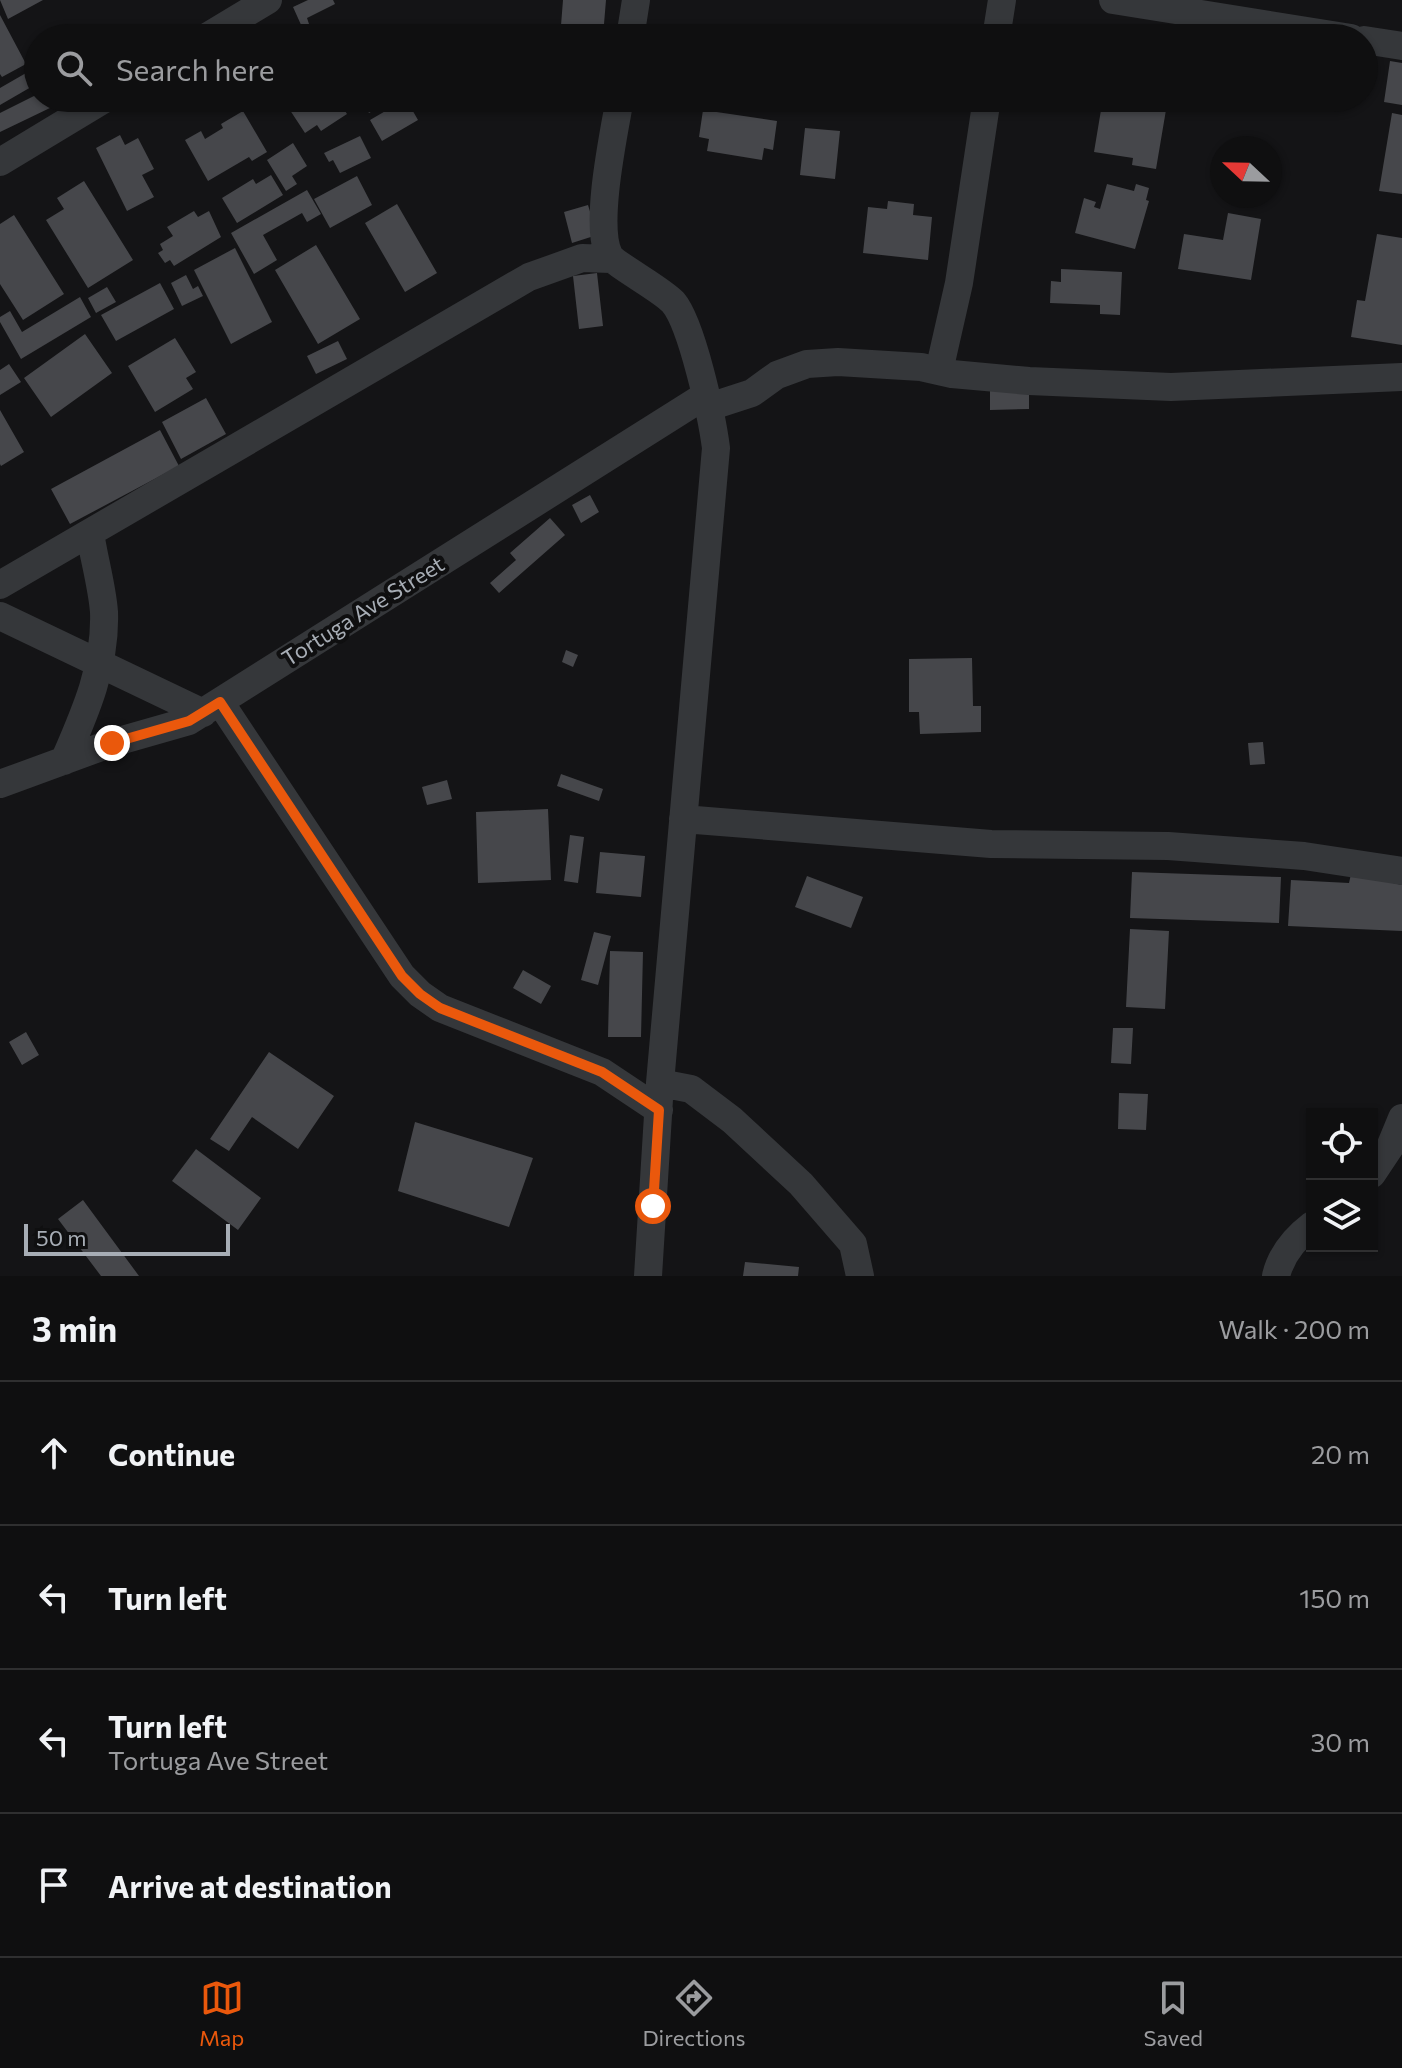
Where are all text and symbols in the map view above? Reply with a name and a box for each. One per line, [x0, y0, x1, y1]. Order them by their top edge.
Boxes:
search box [24, 24, 1378, 112]
icon: search [52, 46, 96, 90]
text: Search here [116, 50, 275, 87]
north arrow [1210, 136, 1282, 208]
street label: Tortuga Ave Street [277, 550, 449, 671]
route end [94, 725, 130, 761]
map controls [1306, 1108, 1378, 1252]
button: locate [1306, 1108, 1378, 1180]
button: layers [1306, 1180, 1378, 1252]
route start [635, 1188, 671, 1224]
scale bar [24, 1220, 230, 1256]
text: 50 m [36, 1224, 86, 1251]
text: 3 min [32, 1307, 117, 1349]
text: Walk · 200 m [1219, 1313, 1370, 1344]
icon: ahead [32, 1431, 76, 1475]
text: Continue [108, 1435, 235, 1472]
text: 20 m [1311, 1438, 1370, 1469]
icon: left [32, 1575, 76, 1619]
text: Turn left [108, 1579, 227, 1616]
text: 150 m [1299, 1582, 1370, 1613]
text: Turn left [108, 1707, 227, 1744]
icon: left [32, 1719, 76, 1763]
text: 30 m [1311, 1726, 1370, 1757]
text: Tortuga Ave Street [108, 1744, 328, 1775]
icon: arrive [32, 1863, 76, 1907]
text: Arrive at destination [108, 1867, 392, 1904]
tab: Map [199, 1976, 244, 2051]
tab: Directions [642, 1976, 746, 2051]
tab: Saved [1144, 1976, 1203, 2051]

